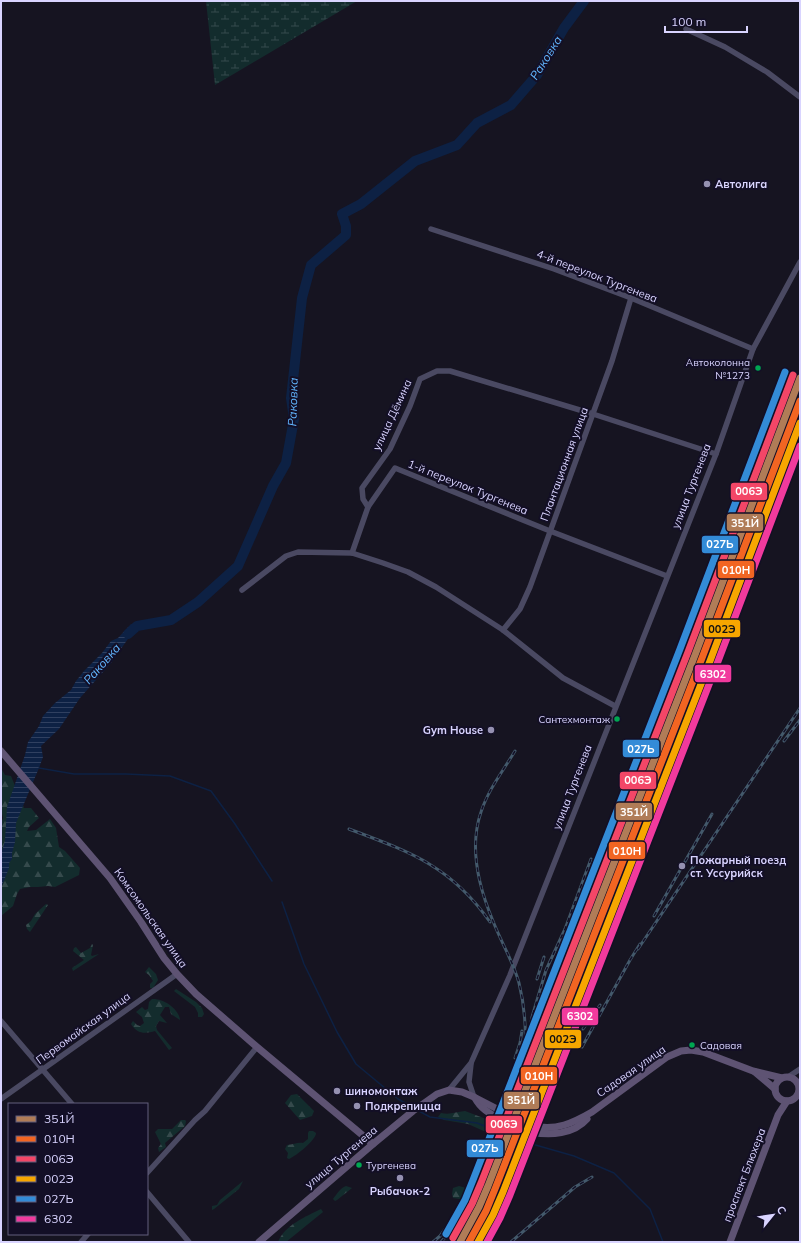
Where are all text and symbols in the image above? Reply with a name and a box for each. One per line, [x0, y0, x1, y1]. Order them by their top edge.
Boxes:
scale bar [665, 8, 747, 34]
text: 100 m [671, 14, 706, 29]
water label: Раковка [526, 33, 565, 82]
place label: Автолига [715, 177, 767, 191]
marker: Автолига [702, 179, 712, 189]
street label: 4-й переулок Тургенева [535, 246, 659, 306]
place label: Автоколонна №1273 [686, 356, 750, 382]
marker: Автоколонна №1273 [753, 363, 763, 373]
water label: Раковка [284, 377, 301, 427]
street label: улица Дёмина [369, 377, 415, 453]
street label: Плантационная улица [537, 405, 591, 523]
street label: улица Тургенева [668, 442, 714, 530]
street label: 1-й переулок Тургенева [406, 456, 530, 518]
line badge: 006Э [730, 482, 768, 501]
text: 006Э [735, 484, 763, 498]
line badge: 351Й [726, 513, 764, 532]
text: 351Й [731, 516, 759, 530]
line badge: 027Ь [701, 535, 739, 554]
text: 027Ь [706, 537, 734, 551]
line badge: 010Н [717, 560, 755, 579]
text: 010Н [722, 563, 750, 577]
line badge: 002Э [703, 619, 741, 638]
text: 002Э [708, 622, 736, 636]
water label: Раковка [80, 640, 123, 687]
line badge: 6302 [694, 664, 732, 683]
text: 6302 [700, 667, 727, 681]
place label: Сантехмонтаж [539, 713, 611, 726]
marker: Сантехмонтаж [612, 714, 622, 724]
place label: Gym House [423, 723, 483, 737]
marker: Gym House [486, 725, 496, 735]
line badge: 027Ь [622, 739, 660, 758]
text: 027Ь [627, 742, 655, 756]
street label: улица Тургенева [549, 743, 595, 831]
line badge: 006Э [619, 771, 657, 790]
text: 006Э [624, 773, 652, 787]
line badge: 351Й [615, 802, 653, 821]
text: 351Й [620, 805, 648, 819]
line badge: 010Н [608, 841, 646, 860]
text: 010Н [613, 844, 641, 858]
place label: Пожарный поезд ст. Уссурийск [690, 853, 786, 880]
marker: Пожарный поезд ст. Уссурийск [677, 861, 687, 871]
street label: Комсомольская улица [111, 866, 191, 970]
street label: Первомайская улица [33, 989, 133, 1067]
line badge: 6302 [561, 1007, 599, 1026]
text: 6302 [567, 1009, 594, 1023]
line badge: 002Э [544, 1029, 582, 1049]
text: 002Э [549, 1032, 577, 1046]
place label: Садовая [700, 1039, 742, 1052]
marker: Садовая [687, 1040, 697, 1050]
street label: Садовая улица [594, 1042, 668, 1100]
line badge: 010Н [520, 1066, 558, 1085]
text: 010Н [525, 1069, 553, 1083]
place label: шиномонтаж [345, 1084, 418, 1098]
marker: шиномонтаж [332, 1086, 342, 1096]
line badge: 351Й [503, 1091, 540, 1110]
text: 351Й [507, 1093, 535, 1107]
place label: Подкрепицца [365, 1099, 441, 1113]
marker: Подкрепицца [352, 1101, 362, 1111]
legend [8, 1103, 148, 1235]
text: 351Й [44, 1111, 75, 1126]
line badge: 006Э [485, 1115, 523, 1134]
text: 006Э [490, 1117, 518, 1131]
street label: улица Тургенева [302, 1123, 380, 1191]
street label: проспект Блюхера [720, 1126, 768, 1224]
text: 010Н [44, 1131, 75, 1146]
line badge: 027Ь [466, 1139, 504, 1158]
text: 027Ь [471, 1141, 499, 1155]
text: 006Э [44, 1151, 74, 1166]
place label: Тургенева [366, 1159, 416, 1172]
marker: Тургенева [354, 1160, 364, 1170]
text: 002Э [44, 1171, 74, 1186]
marker: Рыбачок-2 [395, 1173, 405, 1183]
place label: Рыбачок-2 [370, 1184, 431, 1198]
text: 027Ь [44, 1191, 74, 1206]
north arrow [753, 1195, 793, 1235]
text: С [774, 1203, 790, 1217]
text: 6302 [44, 1211, 73, 1226]

